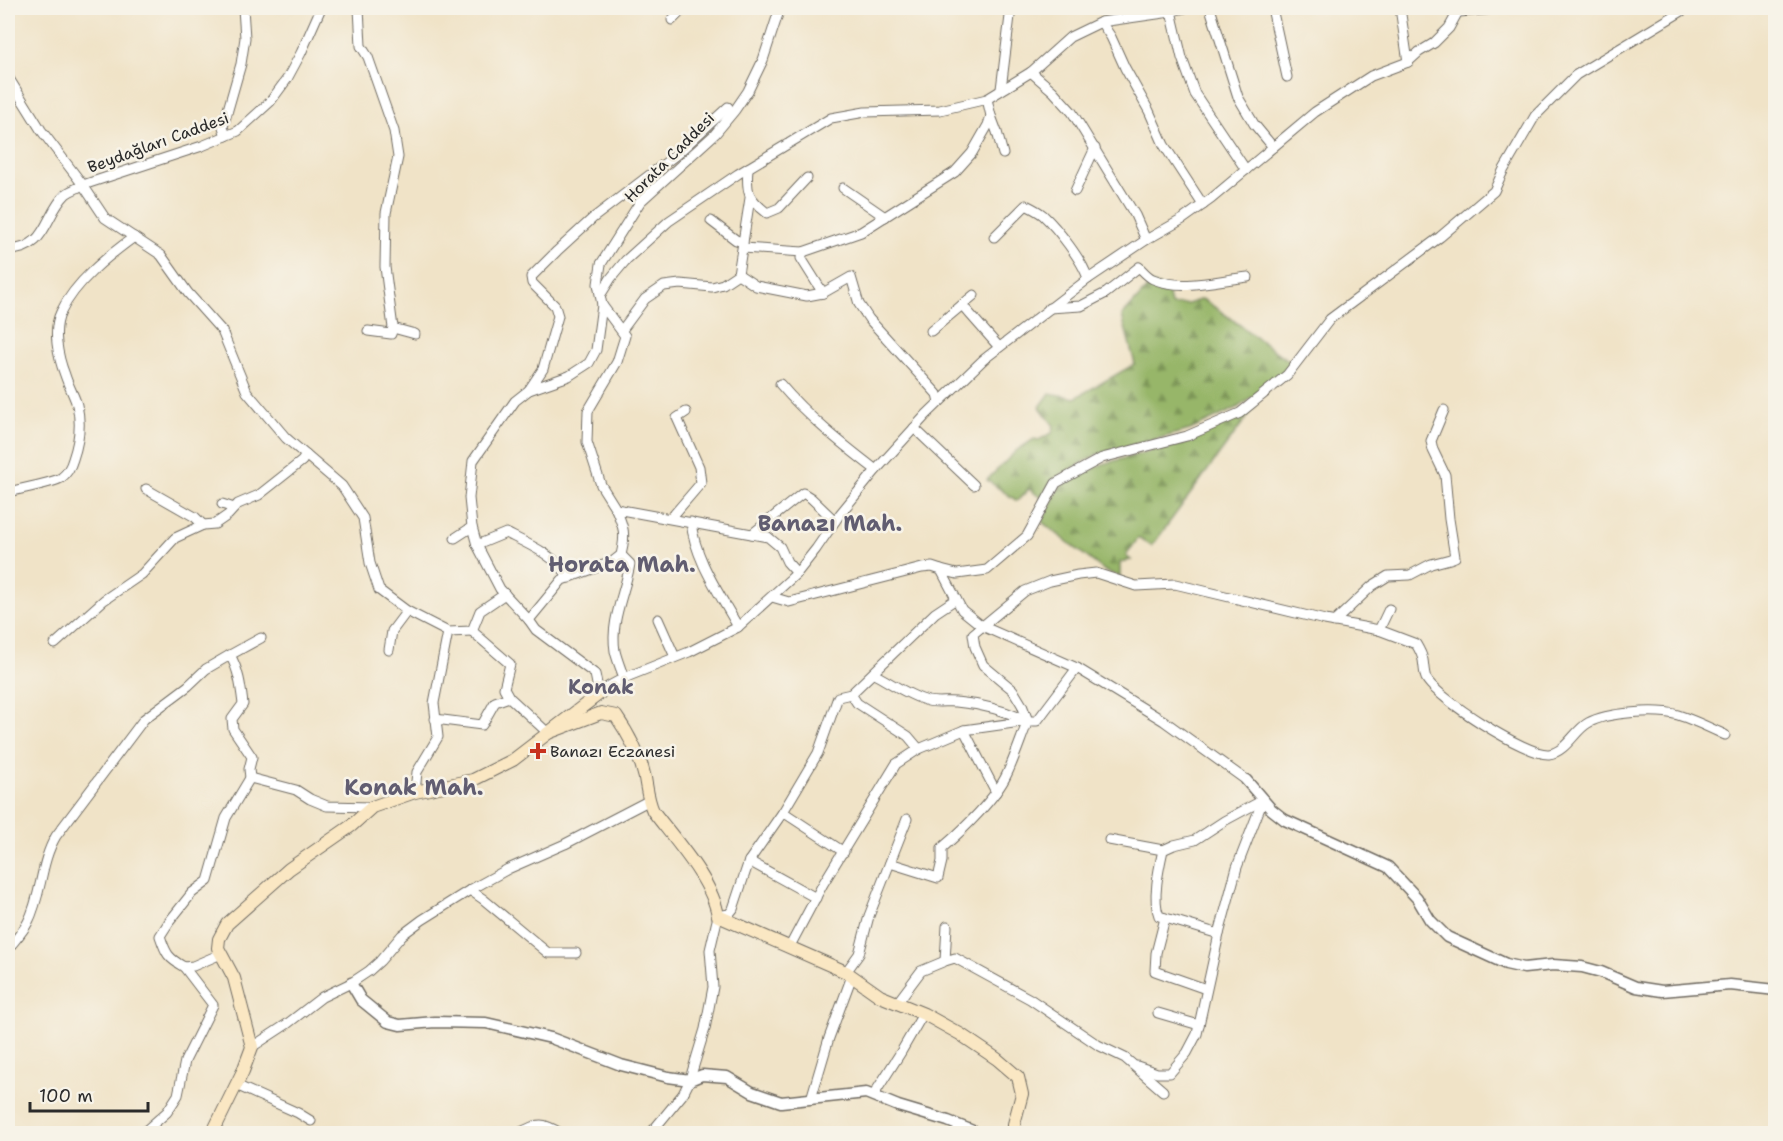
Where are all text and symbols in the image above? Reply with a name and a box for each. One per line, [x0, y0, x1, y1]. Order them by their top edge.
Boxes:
street label: Beydağları Caddesi [85, 107, 232, 178]
street label: Horata Caddesi [620, 108, 719, 207]
district label: Banazı Mah. [758, 509, 902, 538]
district label: Horata Mah. [548, 550, 696, 579]
district label: Konak [568, 674, 634, 700]
place label: Banazı Eczanesi [550, 741, 675, 762]
marker: Banazı Eczanesi [531, 744, 545, 758]
district label: Konak Mah. [344, 773, 484, 802]
scale bar [30, 1075, 148, 1113]
text: 100 m [39, 1084, 93, 1108]

